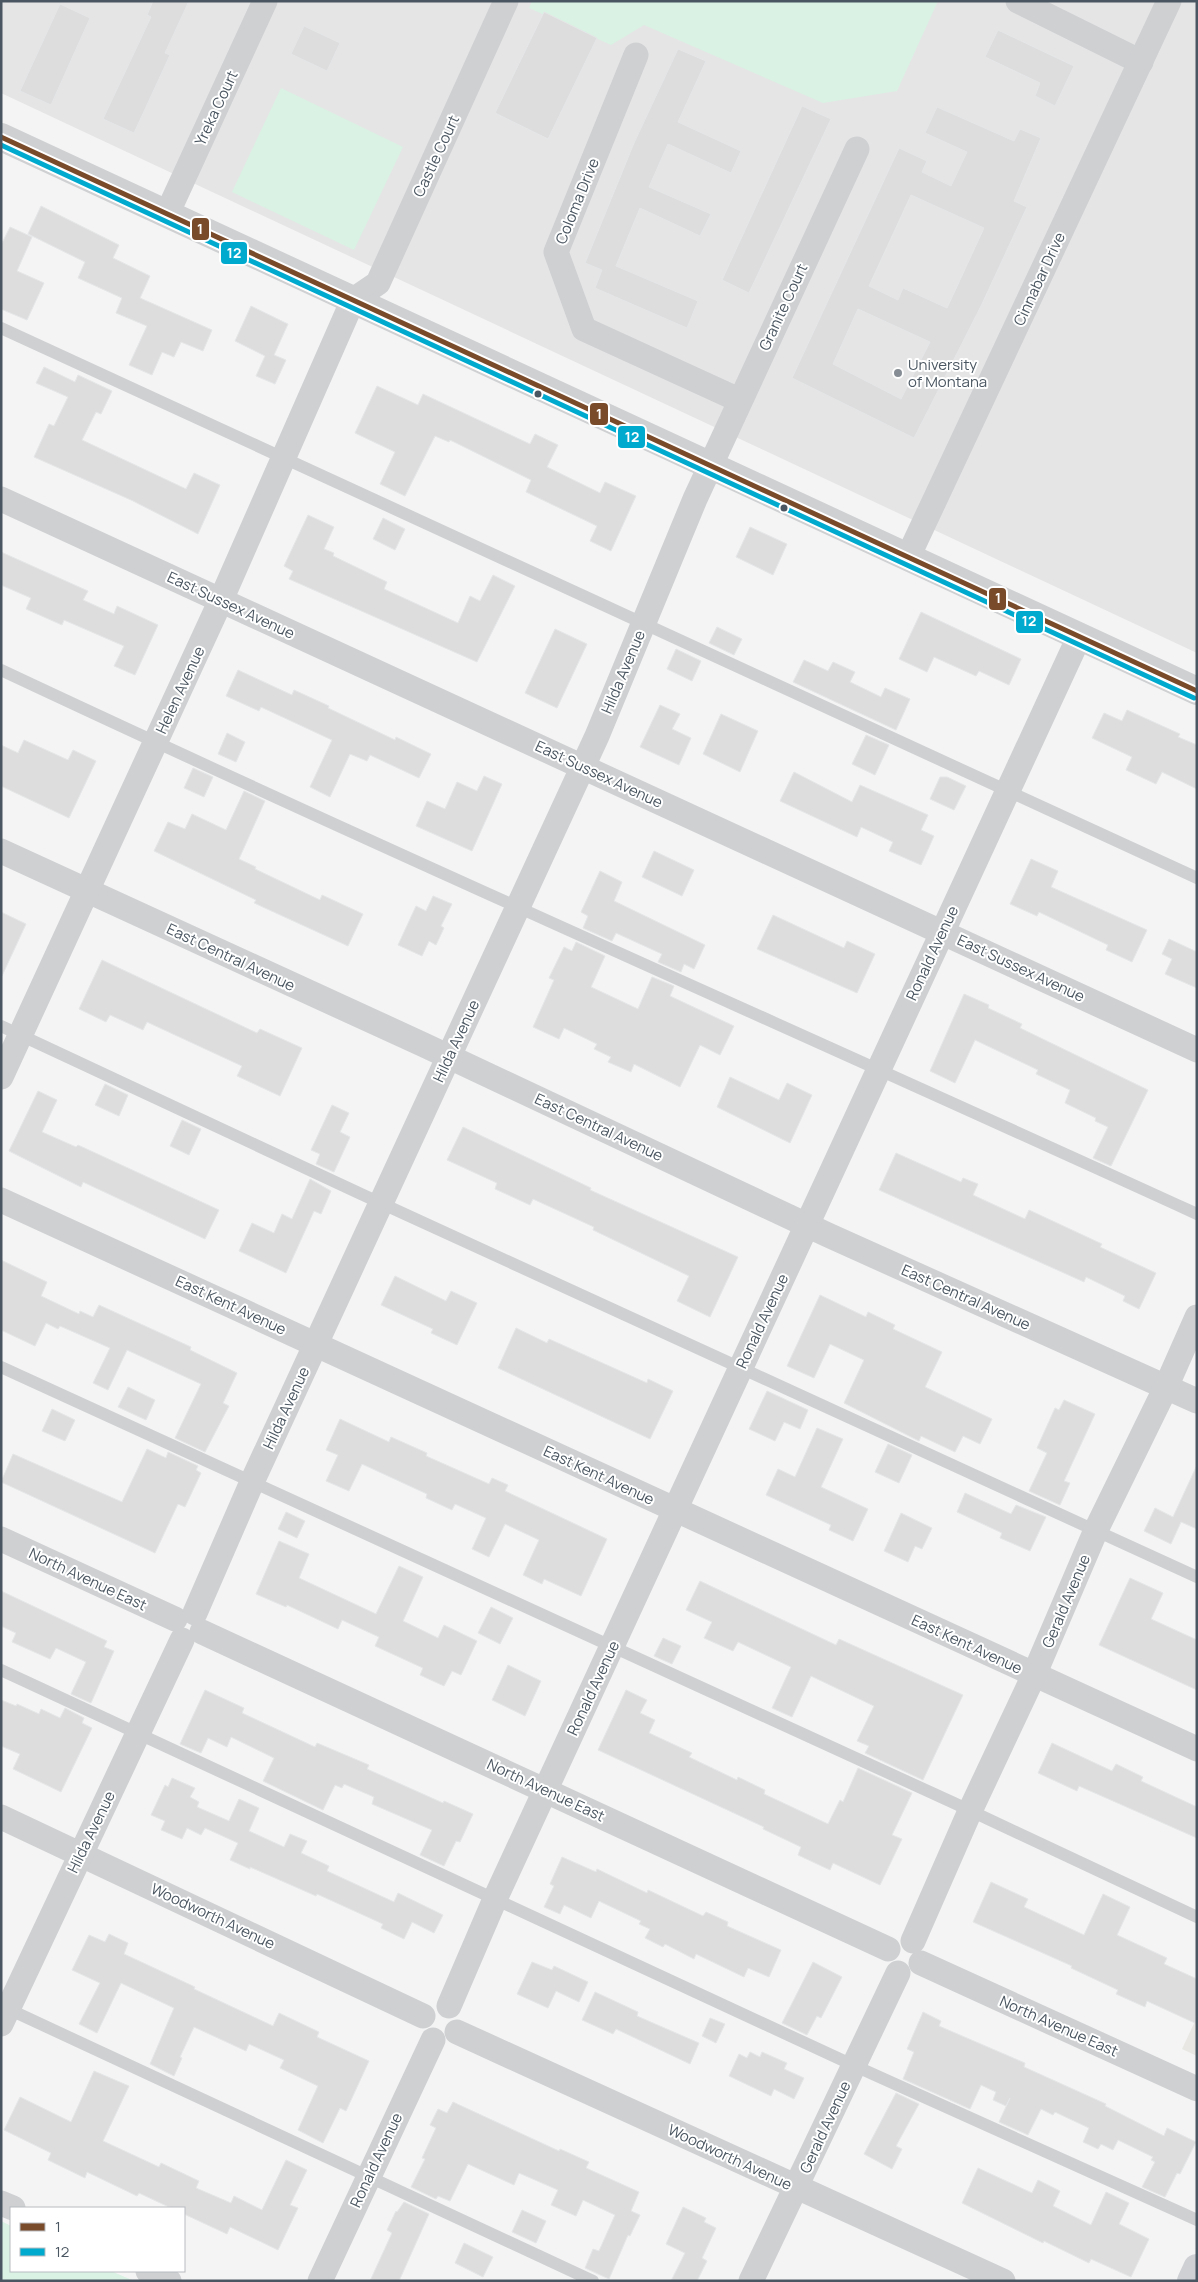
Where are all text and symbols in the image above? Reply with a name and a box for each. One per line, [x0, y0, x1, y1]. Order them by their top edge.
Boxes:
street label: Yreka Court [189, 67, 243, 149]
street label: Castle Court [408, 112, 464, 200]
street label: Coloma Drive [550, 155, 604, 247]
line badge: 1 [191, 217, 210, 241]
text: 1 [197, 219, 203, 238]
street label: Cinnabar Drive [1008, 229, 1070, 329]
line badge: 12 [220, 241, 248, 265]
text: 12 [227, 243, 241, 262]
street label: Granite Court [754, 260, 812, 354]
place label: University of Montana [908, 354, 987, 392]
marker: University of Montana [892, 367, 904, 379]
unlabelled marker [533, 389, 543, 399]
line badge: 1 [589, 402, 609, 426]
text: 1 [596, 404, 602, 423]
line badge: 12 [617, 425, 646, 449]
text: 12 [625, 427, 639, 446]
unlabelled marker [779, 503, 789, 513]
street label: East Sussex Avenue [164, 566, 298, 644]
line badge: 1 [988, 587, 1007, 611]
text: 1 [995, 588, 1001, 607]
line badge: 12 [1015, 610, 1044, 634]
text: 12 [1022, 611, 1036, 630]
street label: Hilda Avenue [596, 627, 650, 717]
street label: Helen Avenue [151, 643, 210, 737]
street label: East Sussex Avenue [532, 735, 666, 813]
street label: Ronald Avenue [901, 902, 963, 1004]
street label: East Central Avenue [163, 918, 299, 996]
street label: East Sussex Avenue [954, 929, 1088, 1007]
street label: Hilda Avenue [428, 996, 484, 1086]
street label: East Central Avenue [531, 1088, 667, 1166]
street label: East Central Avenue [898, 1259, 1034, 1335]
street label: East Kent Avenue [172, 1270, 290, 1340]
street label: Ronald Avenue [731, 1270, 793, 1372]
street label: Hilda Avenue [258, 1363, 314, 1453]
street label: East Kent Avenue [540, 1440, 658, 1510]
street label: North Avenue East [26, 1543, 150, 1615]
street label: Gerald Avenue [1037, 1551, 1095, 1651]
street label: East Kent Avenue [908, 1609, 1026, 1679]
street label: Ronald Avenue [562, 1637, 624, 1739]
street label: North Avenue East [484, 1754, 608, 1826]
street label: Hilda Avenue [62, 1787, 120, 1877]
street label: Woodworth Avenue [148, 1878, 279, 1954]
street label: North Avenue East [996, 1990, 1122, 2062]
street label: Gerald Avenue [794, 2077, 856, 2177]
street label: Ronald Avenue [345, 2109, 407, 2211]
street label: Woodworth Avenue [665, 2119, 796, 2195]
legend [10, 2207, 185, 2272]
text: 1 [55, 2216, 61, 2237]
text: 12 [55, 2241, 69, 2262]

